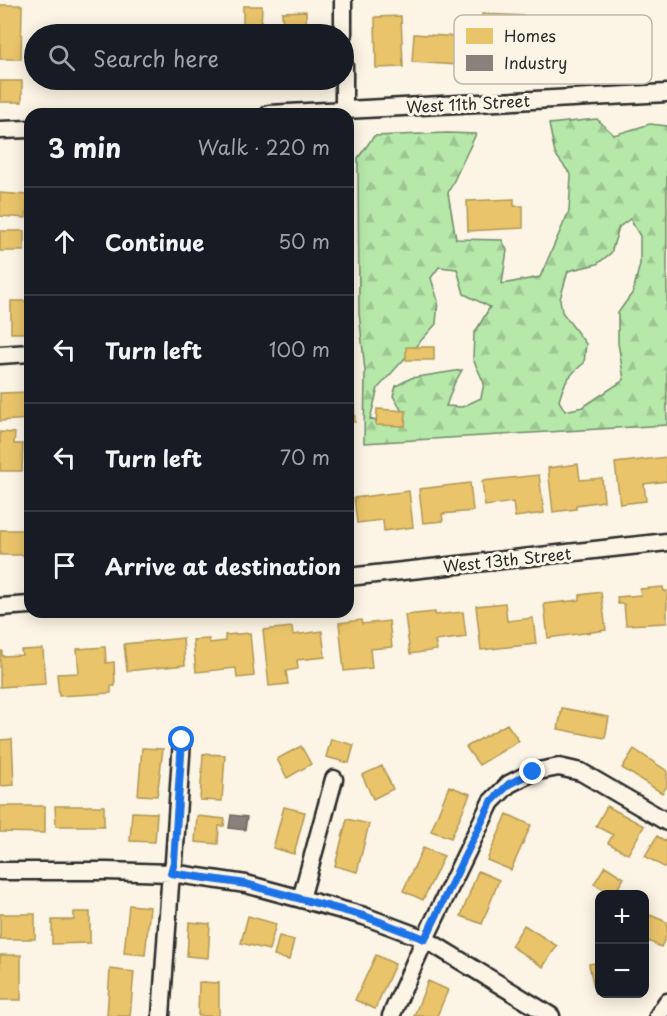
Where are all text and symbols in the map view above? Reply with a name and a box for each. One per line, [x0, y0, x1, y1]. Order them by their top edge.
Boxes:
legend [454, 15, 652, 84]
text: Homes [504, 23, 556, 47]
search box [24, 24, 354, 90]
icon: search [45, 41, 78, 74]
text: Search here [93, 41, 219, 74]
text: Industry [504, 50, 567, 74]
street label: West 11th Street [405, 88, 531, 118]
text: 3 min [48, 128, 121, 167]
text: Walk · 220 m [198, 132, 330, 162]
icon: ahead [48, 225, 81, 258]
text: Continue [105, 225, 204, 258]
text: 50 m [278, 226, 330, 256]
icon: left [48, 333, 81, 366]
text: Turn left [105, 333, 202, 366]
text: 100 m [269, 334, 330, 364]
icon: left [48, 441, 81, 474]
text: Turn left [105, 441, 202, 474]
text: 70 m [280, 442, 330, 472]
street label: West 13th Street [442, 540, 573, 578]
icon: arrive [48, 549, 81, 582]
text: Arrive at destination [105, 549, 341, 582]
route start [168, 726, 194, 752]
route end [519, 758, 545, 784]
map controls [595, 890, 649, 998]
button: + [595, 890, 649, 944]
button: − [595, 944, 649, 998]

